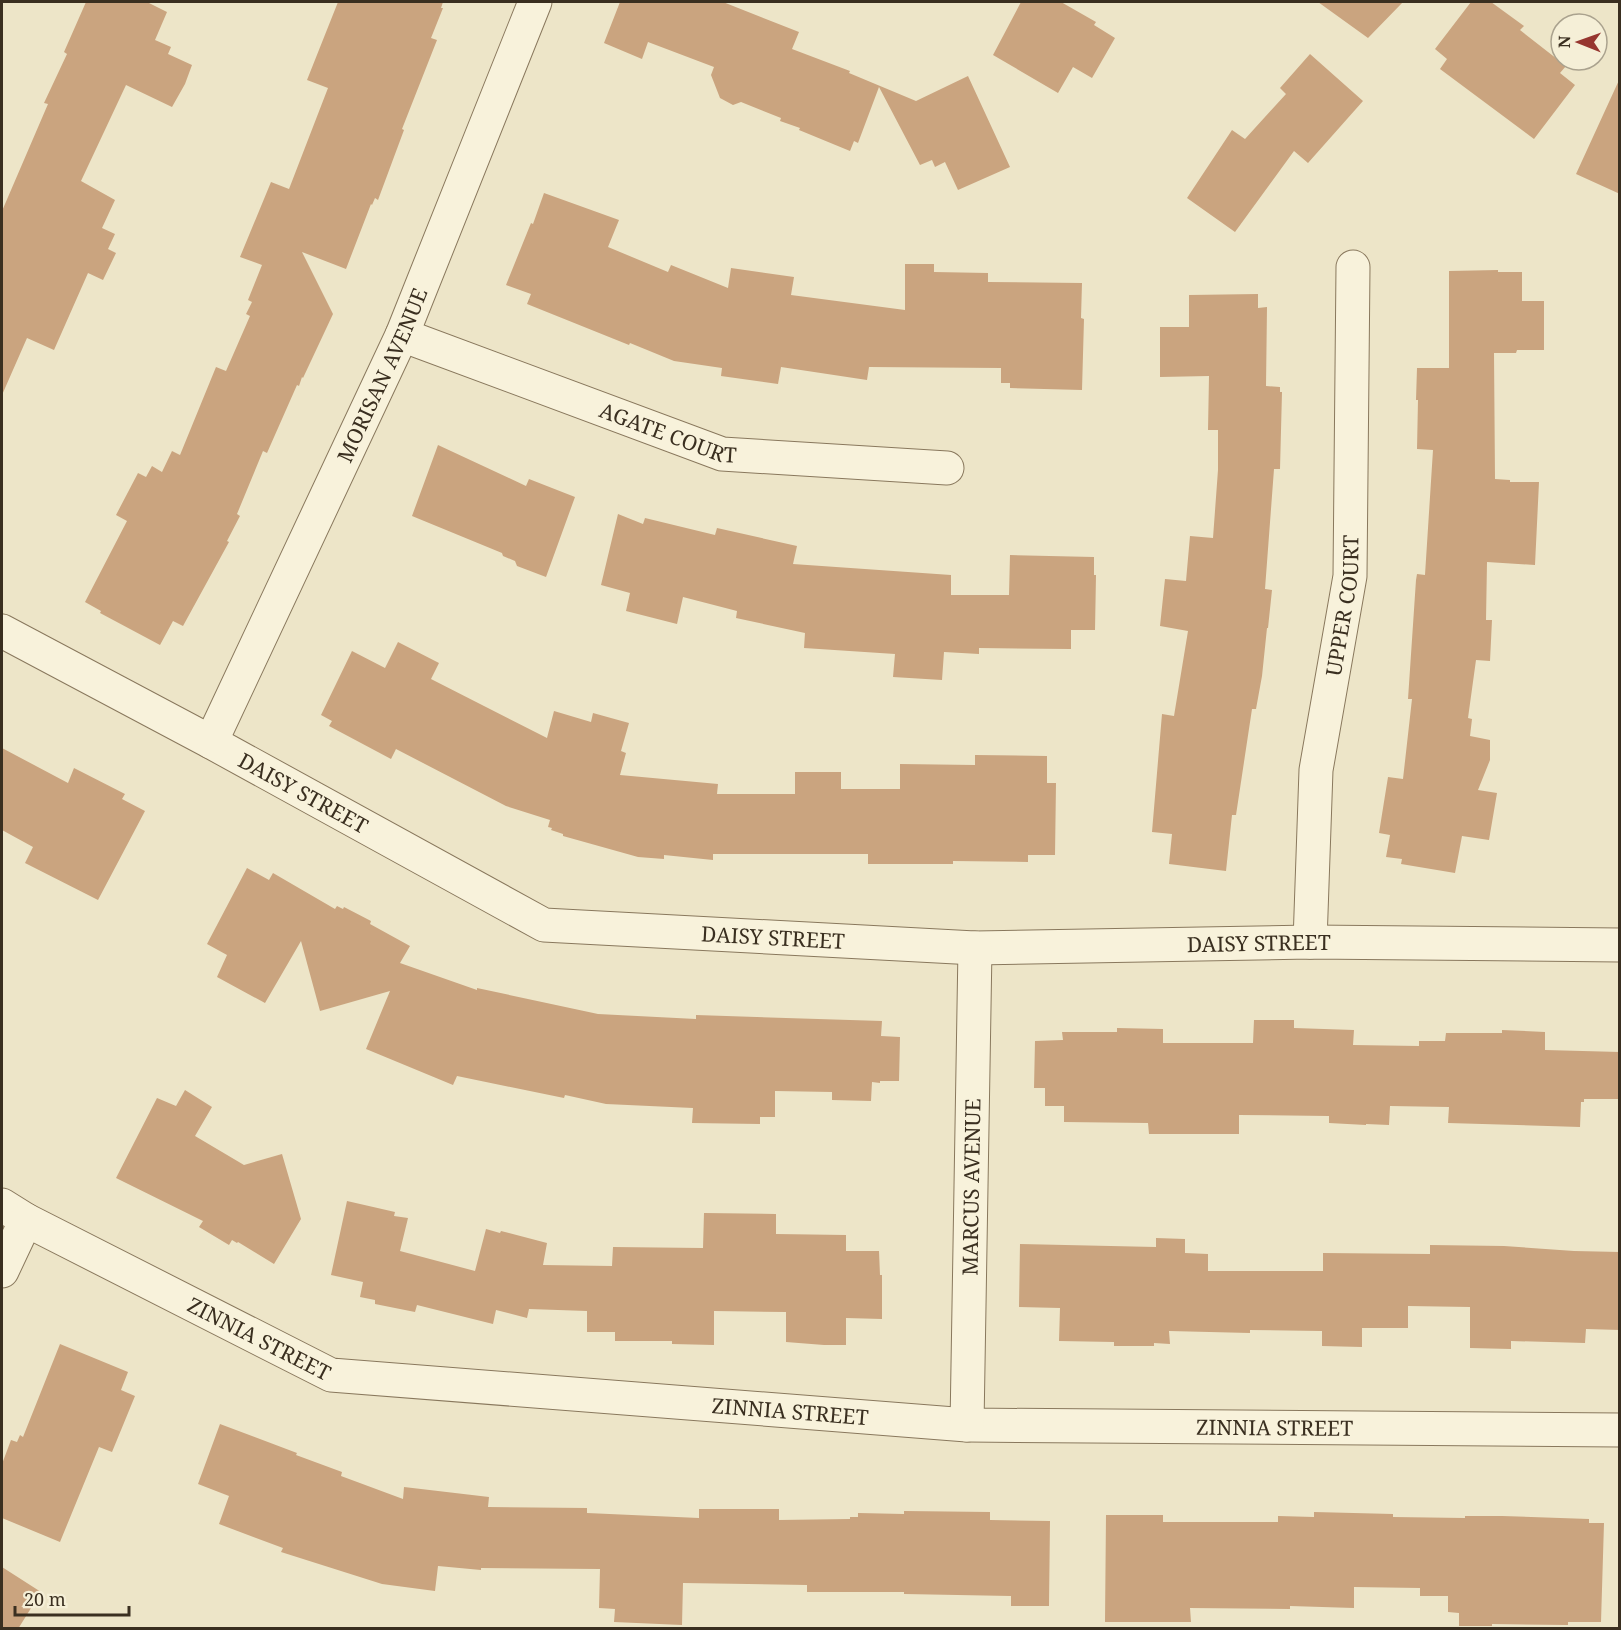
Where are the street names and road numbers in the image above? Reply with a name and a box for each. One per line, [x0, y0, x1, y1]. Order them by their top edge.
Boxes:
street label: MORISAN AVENUE [330, 284, 433, 467]
street label: AGATE COURT [596, 396, 738, 469]
street label: UPPER COURT [1319, 535, 1364, 678]
street label: DAISY STREET [234, 746, 373, 840]
street label: DAISY STREET [701, 919, 846, 955]
street label: DAISY STREET [1187, 928, 1331, 958]
street label: MARCUS AVENUE [956, 1098, 986, 1276]
street label: ZINNIA STREET [183, 1291, 336, 1387]
street label: ZINNIA STREET [711, 1391, 870, 1431]
street label: ZINNIA STREET [1196, 1413, 1353, 1442]

